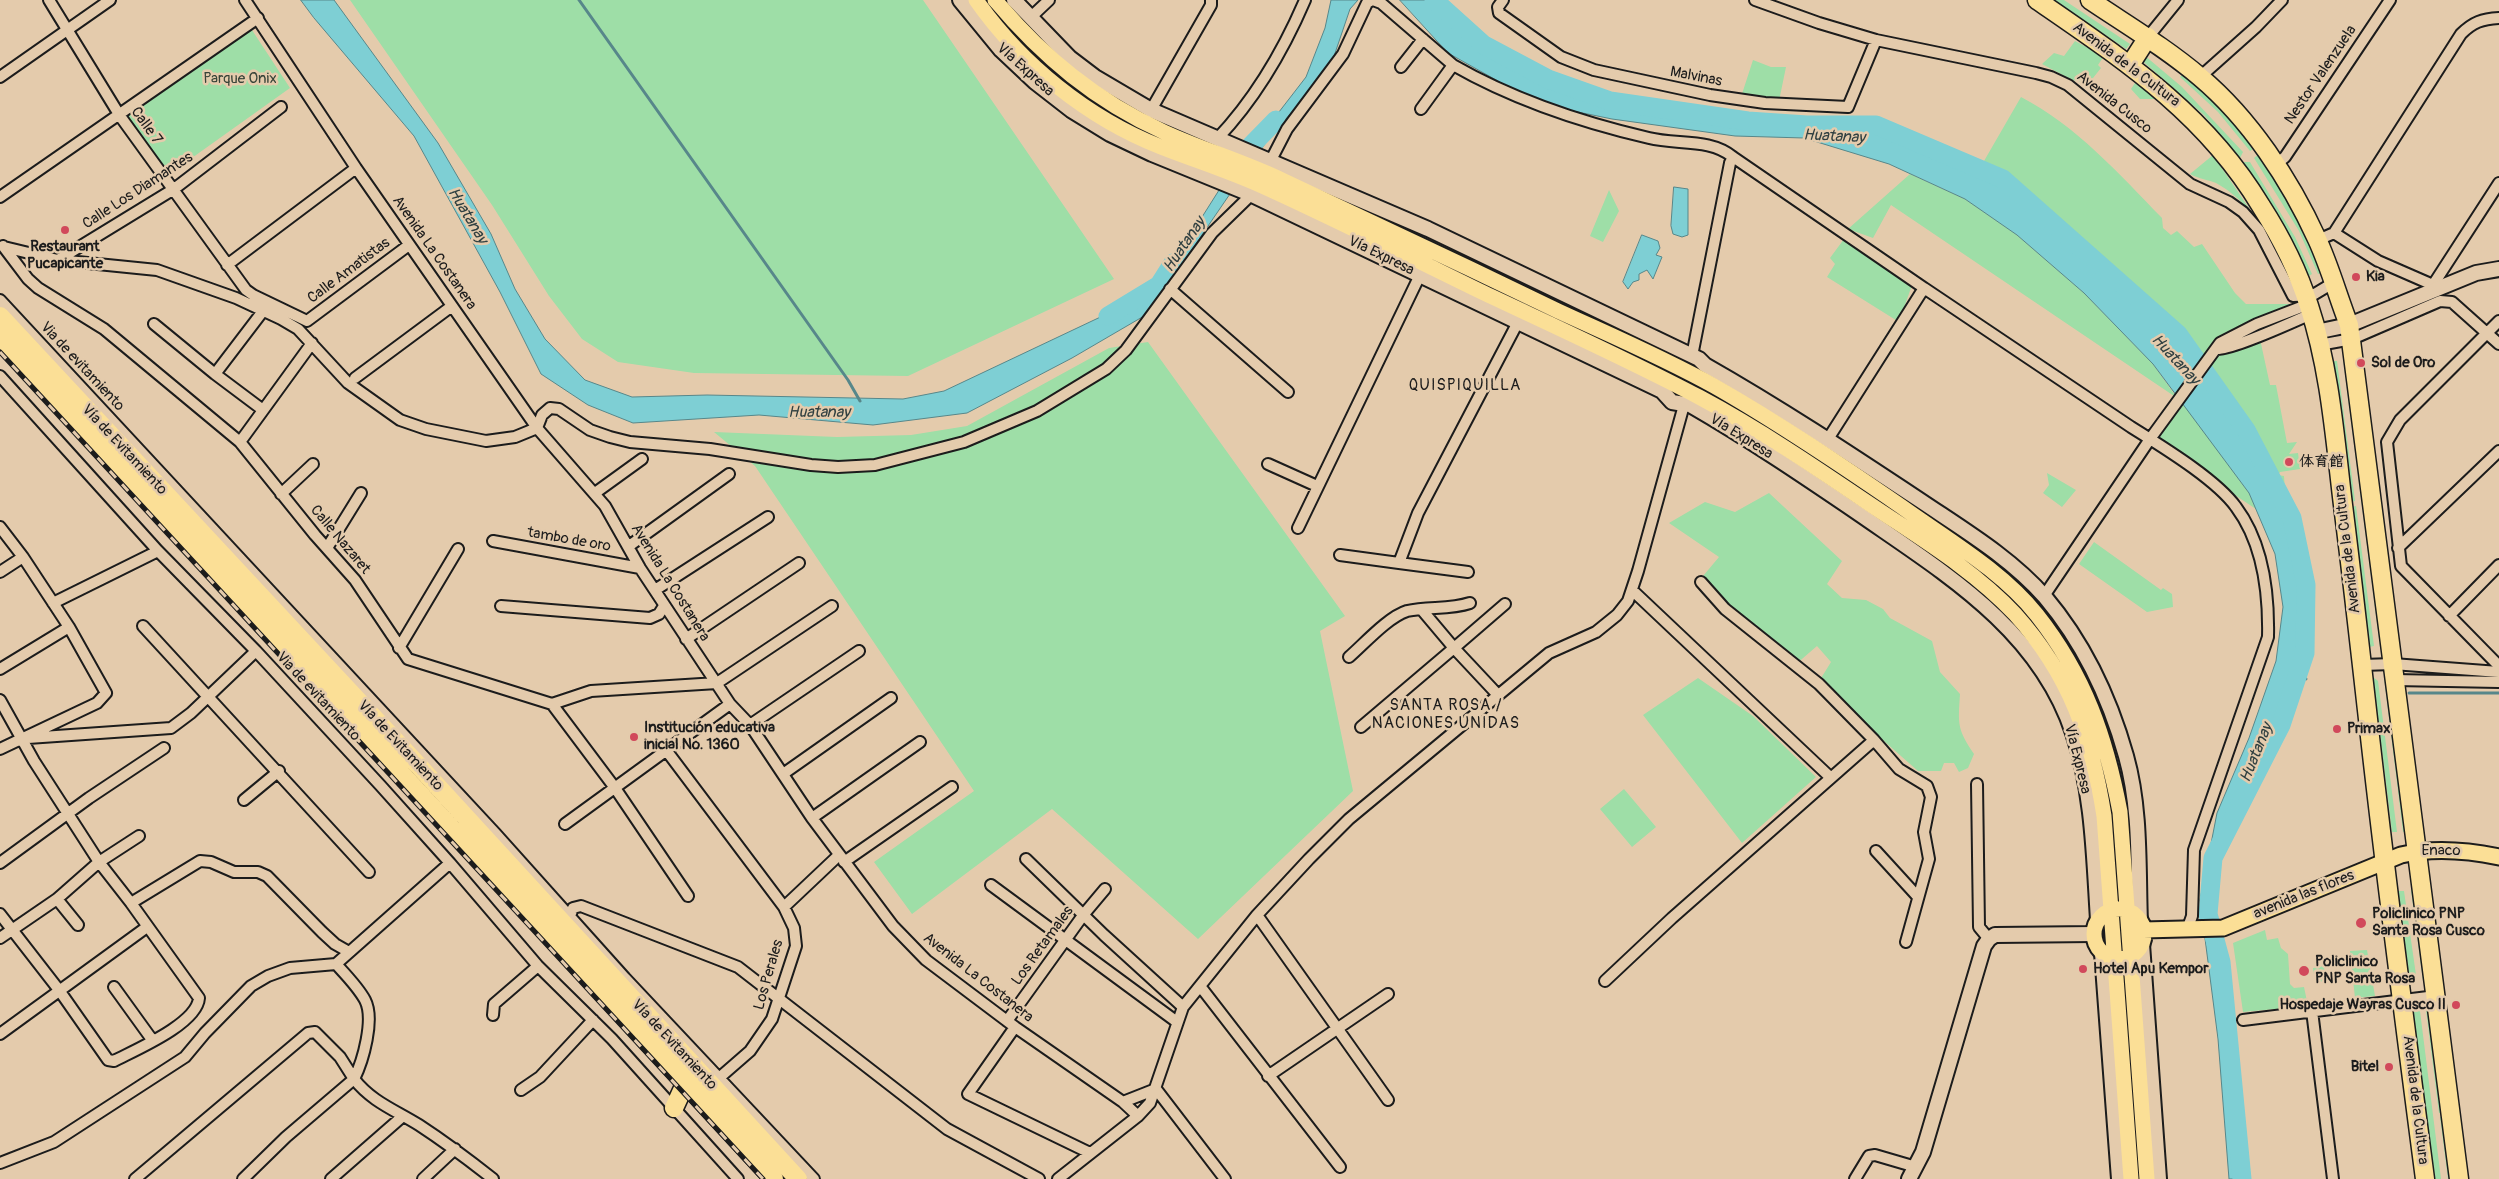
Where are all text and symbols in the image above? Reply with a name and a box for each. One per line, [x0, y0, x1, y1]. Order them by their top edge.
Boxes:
street label: Avenida de la Cultura [2069, 19, 2183, 111]
street label: Nestor Valenzuela [2281, 22, 2361, 128]
street label: Vía Expresa [993, 39, 1057, 101]
street label: Malvinas [1668, 63, 1724, 91]
street label: Avenida Cusco [2073, 68, 2155, 138]
park label: Parque Onix [203, 70, 277, 88]
street label: Calle 7 [126, 104, 166, 148]
water label: Huatanay [1803, 126, 1865, 148]
street label: Calle Los Diamantes [79, 149, 197, 233]
water label: Huatanay [443, 185, 491, 247]
street label: Avenida La Costanera [388, 193, 480, 313]
water label: Huatanay [1160, 214, 1210, 276]
marker: Restaurant Pucapicante [59, 224, 71, 236]
street label: Vía Expresa [1345, 232, 1417, 280]
street label: Calle Amatistas [304, 234, 394, 308]
place label: Restaurant Pucapicante [27, 238, 103, 273]
place label: Kia [2366, 268, 2385, 286]
marker: Kia [2350, 271, 2362, 283]
street label: Via de evitamiento [36, 319, 128, 415]
water label: Huatanay [2147, 331, 2203, 389]
place label: Sol de Oro [2371, 354, 2435, 372]
marker: Sol de Oro [2355, 357, 2367, 369]
district label: QUISPIQUILLA [1407, 376, 1523, 396]
street label: Vía de Evitamiento [77, 401, 171, 499]
water label: Huatanay [788, 403, 850, 423]
street label: Vía Expresa [1706, 411, 1776, 463]
place label: 体育館 [2299, 453, 2344, 471]
marker: 体育館 [2283, 456, 2295, 468]
street label: Avenida de la Cultura [2331, 484, 2365, 614]
street label: Calle Nazaret [306, 502, 374, 578]
street label: Avenida La Costanera [627, 521, 713, 645]
street label: tambo de oro [526, 524, 612, 556]
street label: Via de evitamiento [272, 649, 364, 745]
district label: SANTA ROSA / NACIONES UNIDAS [1370, 696, 1522, 734]
street label: Vía de Evitamiento [353, 697, 447, 795]
place label: Institución educativa inicial No. 1360 [644, 719, 775, 754]
place label: Primax [2347, 720, 2390, 738]
water label: Huatanay [2237, 721, 2277, 785]
street label: Vía Expresa [2060, 722, 2094, 796]
marker: Primax [2331, 723, 2343, 735]
marker: Institución educativa inicial No. 1360 [628, 731, 640, 743]
street label: Enaco [2422, 842, 2460, 860]
street label: avenida las flores [2251, 867, 2357, 923]
street label: Los Retamales [1008, 903, 1078, 989]
place label: Policlinico PNP Santa Rosa Cusco [2372, 905, 2485, 940]
marker: Policlinico PNP Santa Rosa Cusco [2354, 916, 2368, 930]
street label: Avenida La Costanera [919, 929, 1037, 1027]
street label: Los Perales [750, 938, 788, 1012]
place label: Policlinico PNP Santa Rosa [2315, 953, 2415, 988]
place label: Hotel Apu Kempor [2093, 960, 2209, 978]
marker: Hotel Apu Kempor [2077, 963, 2089, 975]
marker: Policlinico PNP Santa Rosa [2297, 964, 2311, 978]
street label: Vía de Evitamiento [627, 996, 721, 1094]
place label: Hospedaje Wayras Cusco II [2279, 996, 2446, 1014]
marker: Hospedaje Wayras Cusco II [2450, 999, 2462, 1011]
street label: Avenida de la Cultura [2398, 1035, 2432, 1165]
place label: Bitel [2351, 1058, 2379, 1076]
marker: Bitel [2383, 1061, 2395, 1073]

